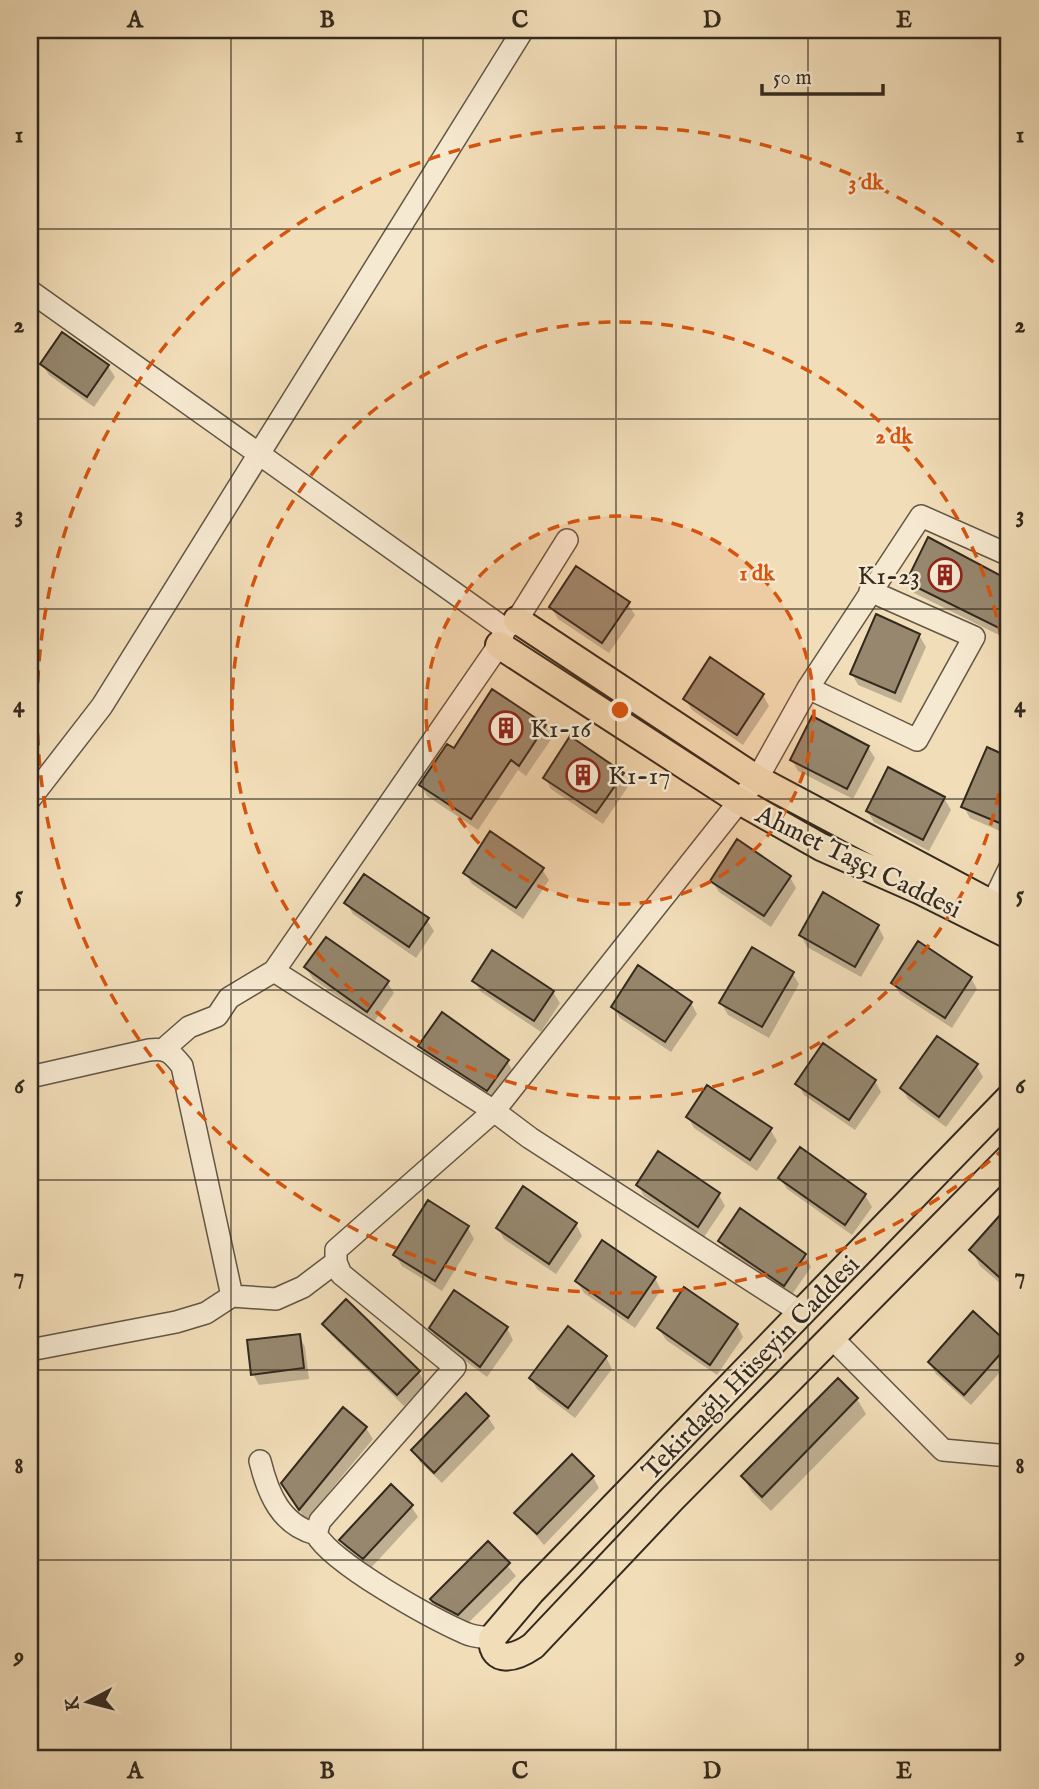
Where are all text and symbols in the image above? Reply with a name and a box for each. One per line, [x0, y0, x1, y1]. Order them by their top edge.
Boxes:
text: A [126, 6, 144, 35]
text: B [319, 6, 335, 35]
text: C [512, 6, 529, 35]
text: D [703, 6, 721, 35]
text: E [896, 6, 912, 35]
scale bar [762, 52, 883, 96]
text: 50 m [773, 65, 812, 92]
text: 1 [15, 121, 23, 150]
text: 1 [1016, 121, 1024, 150]
text: 3 dk [849, 170, 884, 197]
text: 2 [14, 311, 25, 340]
text: 2 [1015, 311, 1026, 340]
text: 2 dk [876, 424, 913, 451]
text: 3 [15, 501, 23, 530]
text: 3 [1016, 501, 1024, 530]
building icon: K1-23 [926, 556, 964, 594]
place label: K1-23 [858, 560, 920, 593]
text: 1 dk [740, 561, 775, 588]
text: 4 [13, 691, 25, 720]
text: 4 [1014, 691, 1026, 720]
centre of rings [608, 698, 632, 722]
building icon: K1-16 [487, 709, 525, 747]
place label: K1-16 [530, 713, 592, 746]
building icon: K1-17 [564, 756, 602, 794]
place label: K1-17 [608, 760, 670, 793]
street label: Ahmet Taşçı Caddesi [749, 798, 967, 926]
text: 5 [15, 881, 24, 910]
text: 5 [1016, 881, 1025, 910]
text: 6 [14, 1072, 25, 1101]
text: 6 [1015, 1072, 1026, 1101]
street label: Tekirdağlı Hüseyin Caddesi [635, 1249, 867, 1487]
text: 7 [14, 1262, 24, 1291]
text: 7 [1015, 1262, 1025, 1291]
text: 8 [14, 1452, 24, 1481]
text: 8 [1015, 1452, 1025, 1481]
text: 9 [13, 1642, 24, 1671]
text: 9 [1014, 1642, 1025, 1671]
north arrow [52, 1666, 122, 1736]
text: K [60, 1694, 86, 1712]
text: A [126, 1757, 144, 1786]
text: B [319, 1757, 335, 1786]
text: C [512, 1757, 529, 1786]
text: D [703, 1757, 721, 1786]
text: E [896, 1757, 912, 1786]

